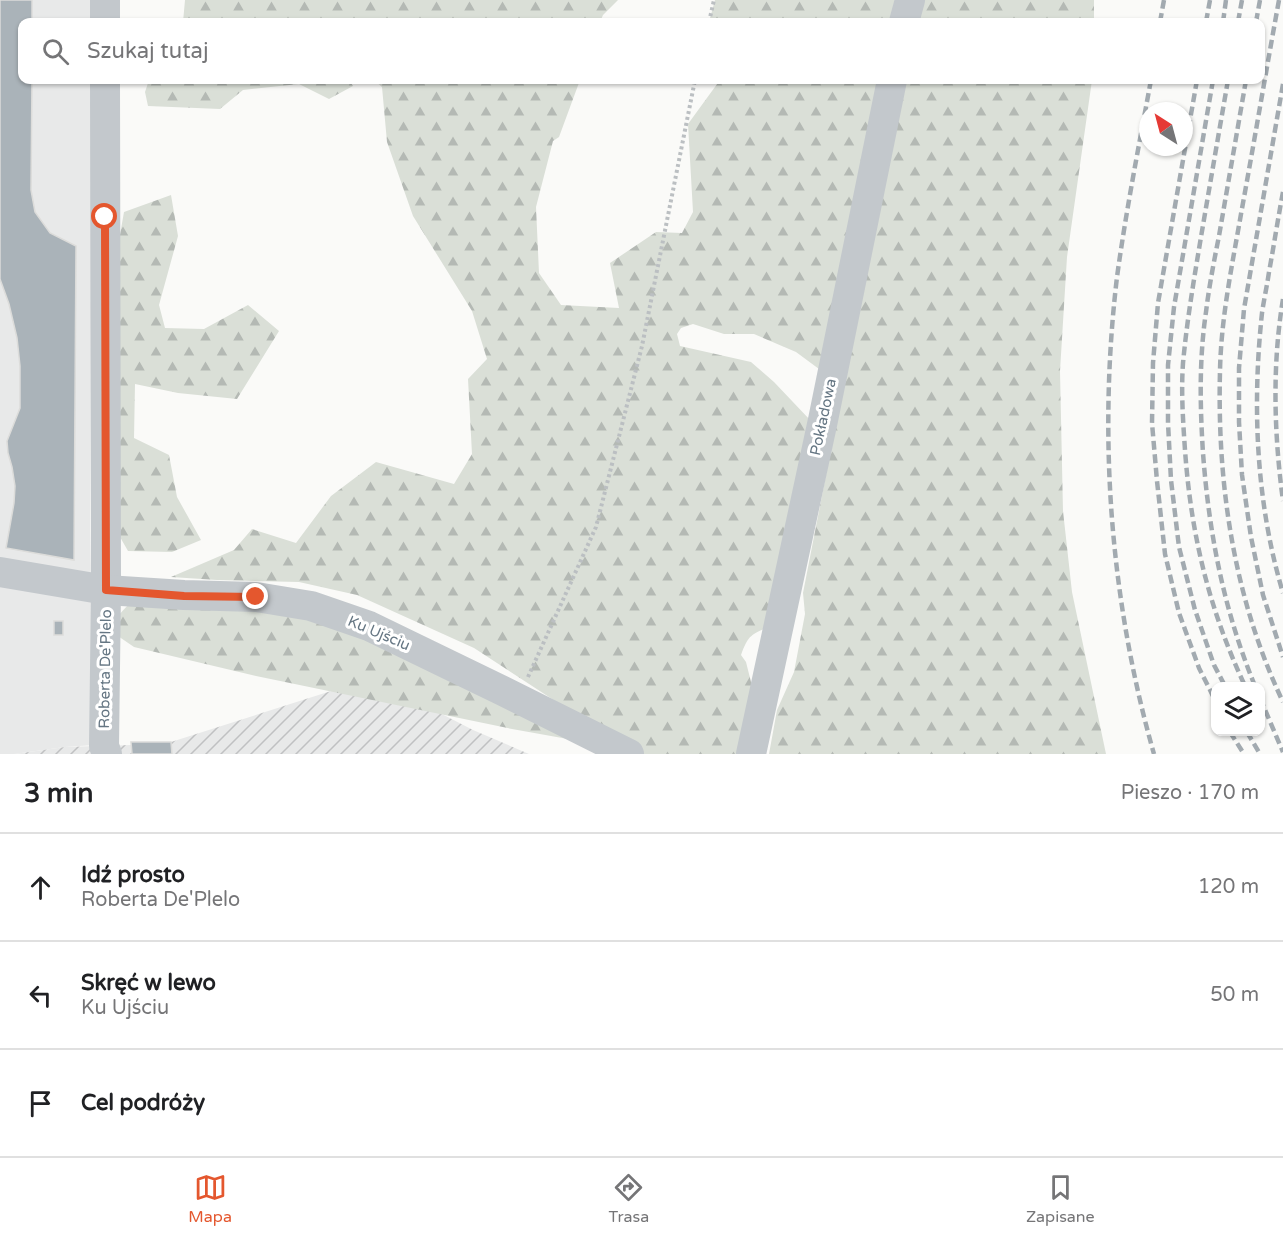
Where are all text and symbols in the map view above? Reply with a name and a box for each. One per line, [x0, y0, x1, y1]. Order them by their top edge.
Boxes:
search box [18, 18, 1265, 84]
icon: search [39, 35, 72, 68]
text: Szukaj tutaj [87, 38, 209, 64]
north arrow [1139, 102, 1193, 156]
route start [91, 203, 117, 229]
street label: Pokładowa [806, 377, 840, 457]
route end [242, 583, 268, 609]
street label: Roberta De'Plelo [95, 609, 115, 729]
street label: Ku Ujściu [345, 612, 413, 654]
map controls [1211, 682, 1265, 736]
button: layers [1211, 682, 1265, 736]
text: 3 min [24, 778, 93, 809]
text: Pieszo · 170 m [1121, 781, 1259, 805]
text: Idź prosto [81, 862, 185, 888]
icon: ahead [24, 871, 57, 904]
text: 120 m [1198, 875, 1259, 899]
text: Roberta De'Plelo [81, 888, 240, 912]
text: Skręć w lewo [81, 970, 216, 996]
icon: left [24, 979, 57, 1012]
text: 50 m [1210, 983, 1259, 1007]
text: Ku Ujściu [81, 996, 169, 1020]
icon: arrive [24, 1087, 57, 1120]
text: Cel podróży [81, 1090, 205, 1116]
tab: Mapa [188, 1171, 232, 1227]
tab: Trasa [609, 1171, 649, 1227]
tab: Zapisane [1026, 1171, 1095, 1227]

